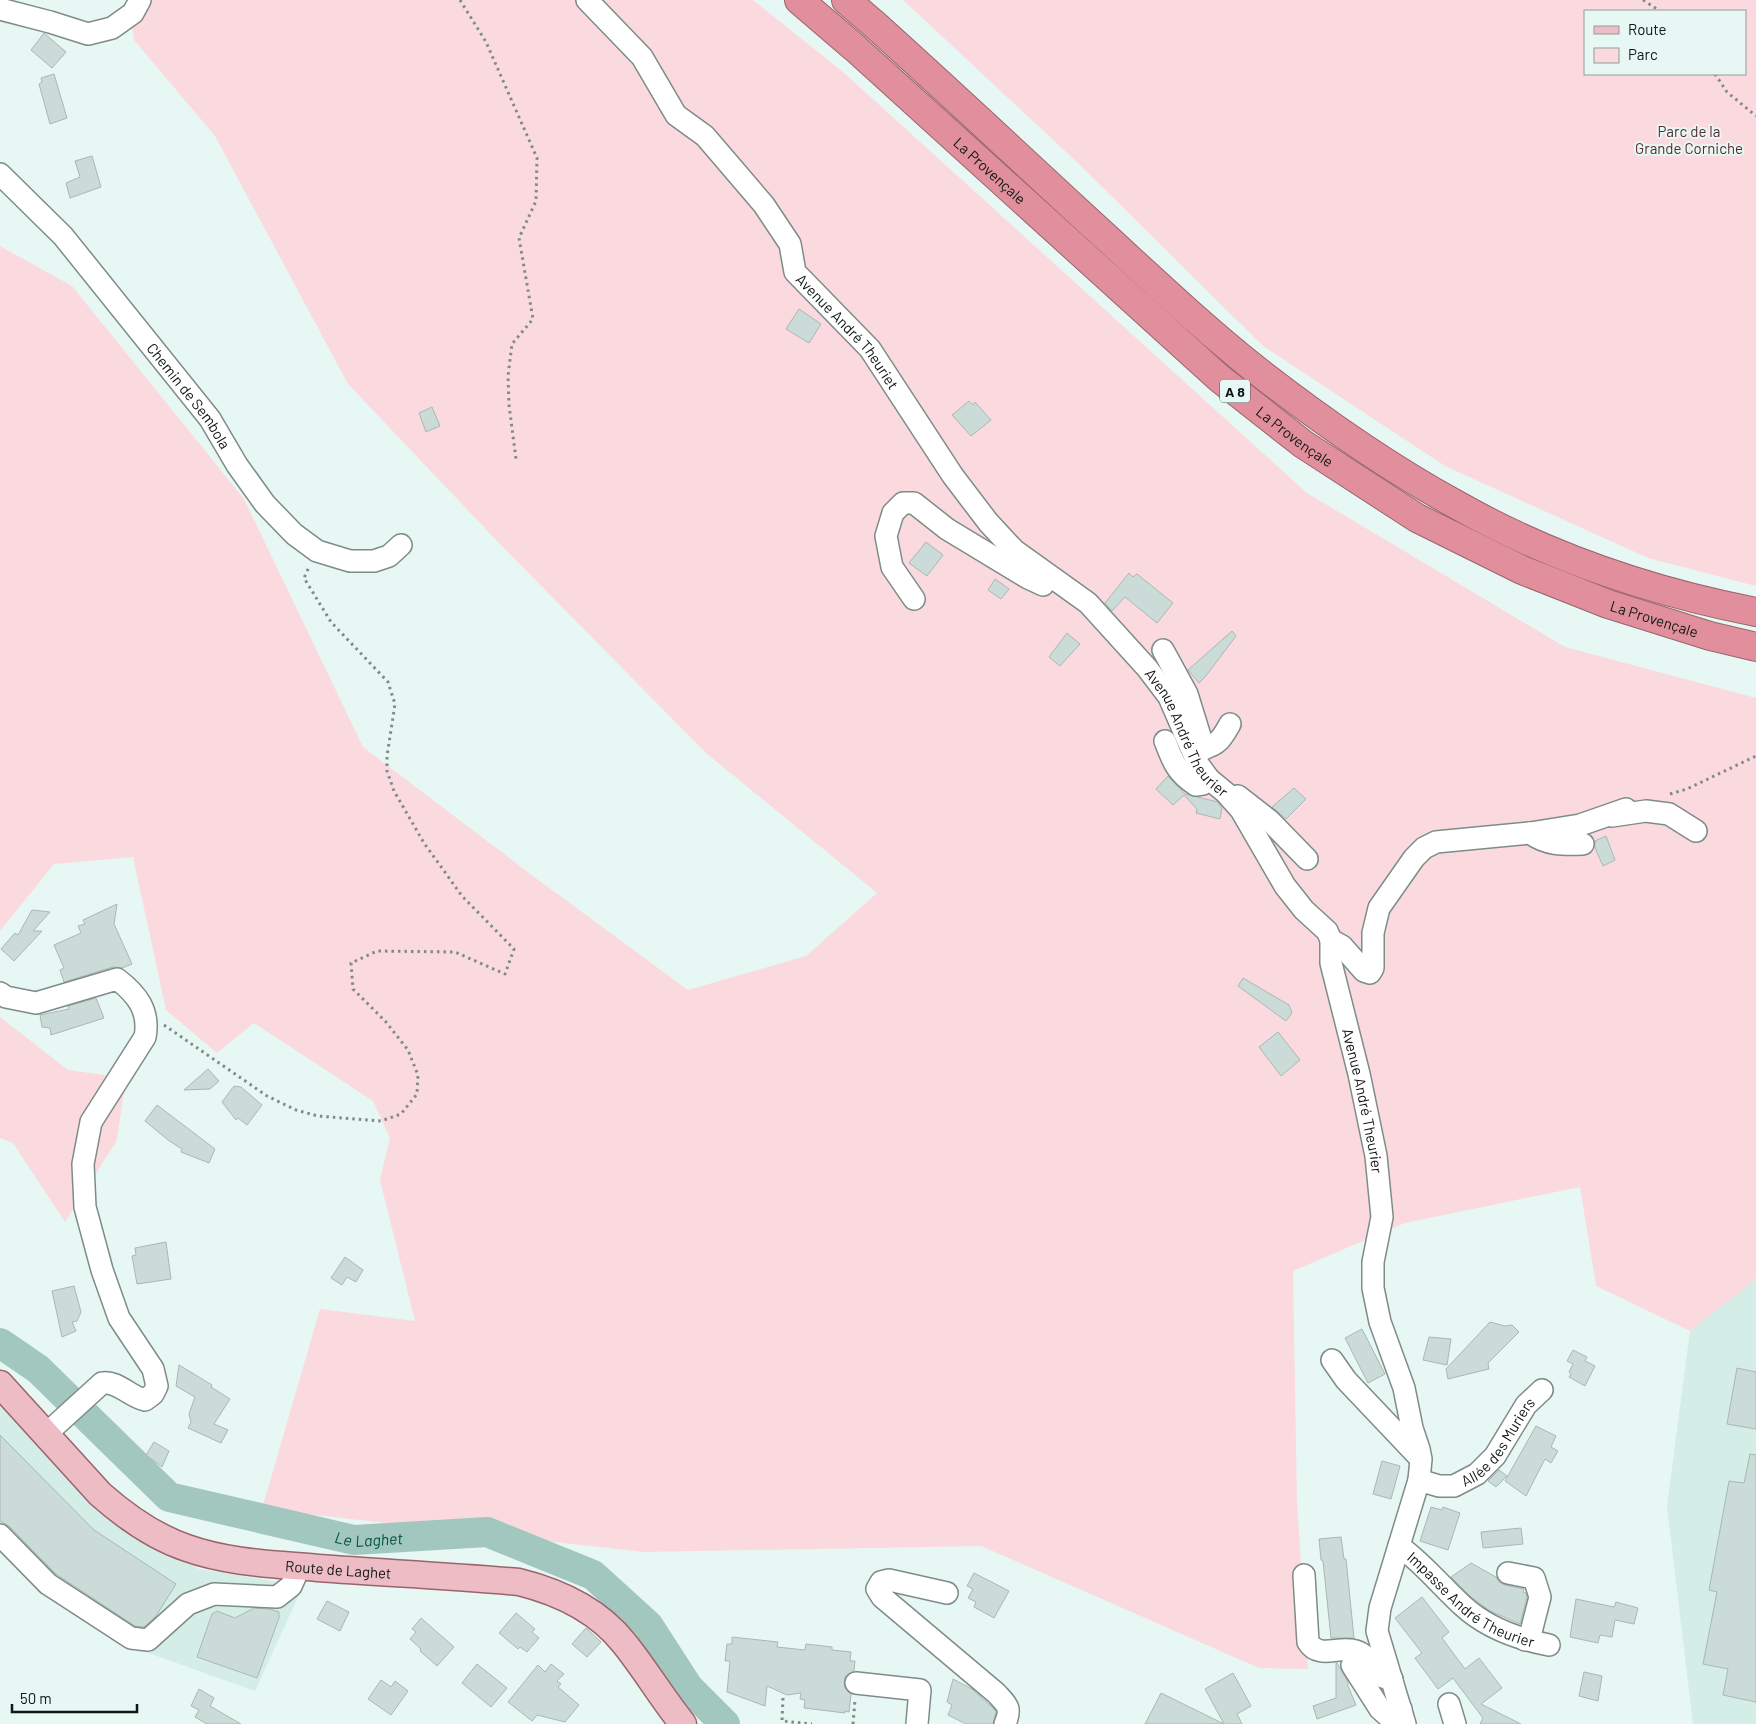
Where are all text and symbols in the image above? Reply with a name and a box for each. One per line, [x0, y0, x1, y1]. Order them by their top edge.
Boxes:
legend [1584, 10, 1746, 75]
text: Route [1628, 20, 1667, 38]
text: Parc [1628, 45, 1658, 63]
park label: Parc de la Grande Corniche [1635, 122, 1743, 157]
street label: La Provençale [950, 133, 1030, 208]
street label: Avenue André Theuriet [793, 270, 903, 392]
street label: Chemin de Sembola [143, 339, 234, 452]
road number: A 8 [1220, 380, 1250, 402]
street label: La Provençale [1253, 402, 1337, 470]
street label: La Provençale [1608, 596, 1701, 641]
street label: Avenue André Theurier [1141, 665, 1233, 801]
street label: Avenue André Theurier [1339, 1026, 1387, 1174]
street label: Allée des Muriers [1458, 1393, 1538, 1490]
water label: Le Laghet [333, 1526, 404, 1550]
street label: Impasse André Theurier [1404, 1548, 1537, 1651]
street label: Route de Laghet [285, 1556, 392, 1582]
scale bar [12, 1682, 138, 1714]
text: 50 m [20, 1689, 52, 1707]

